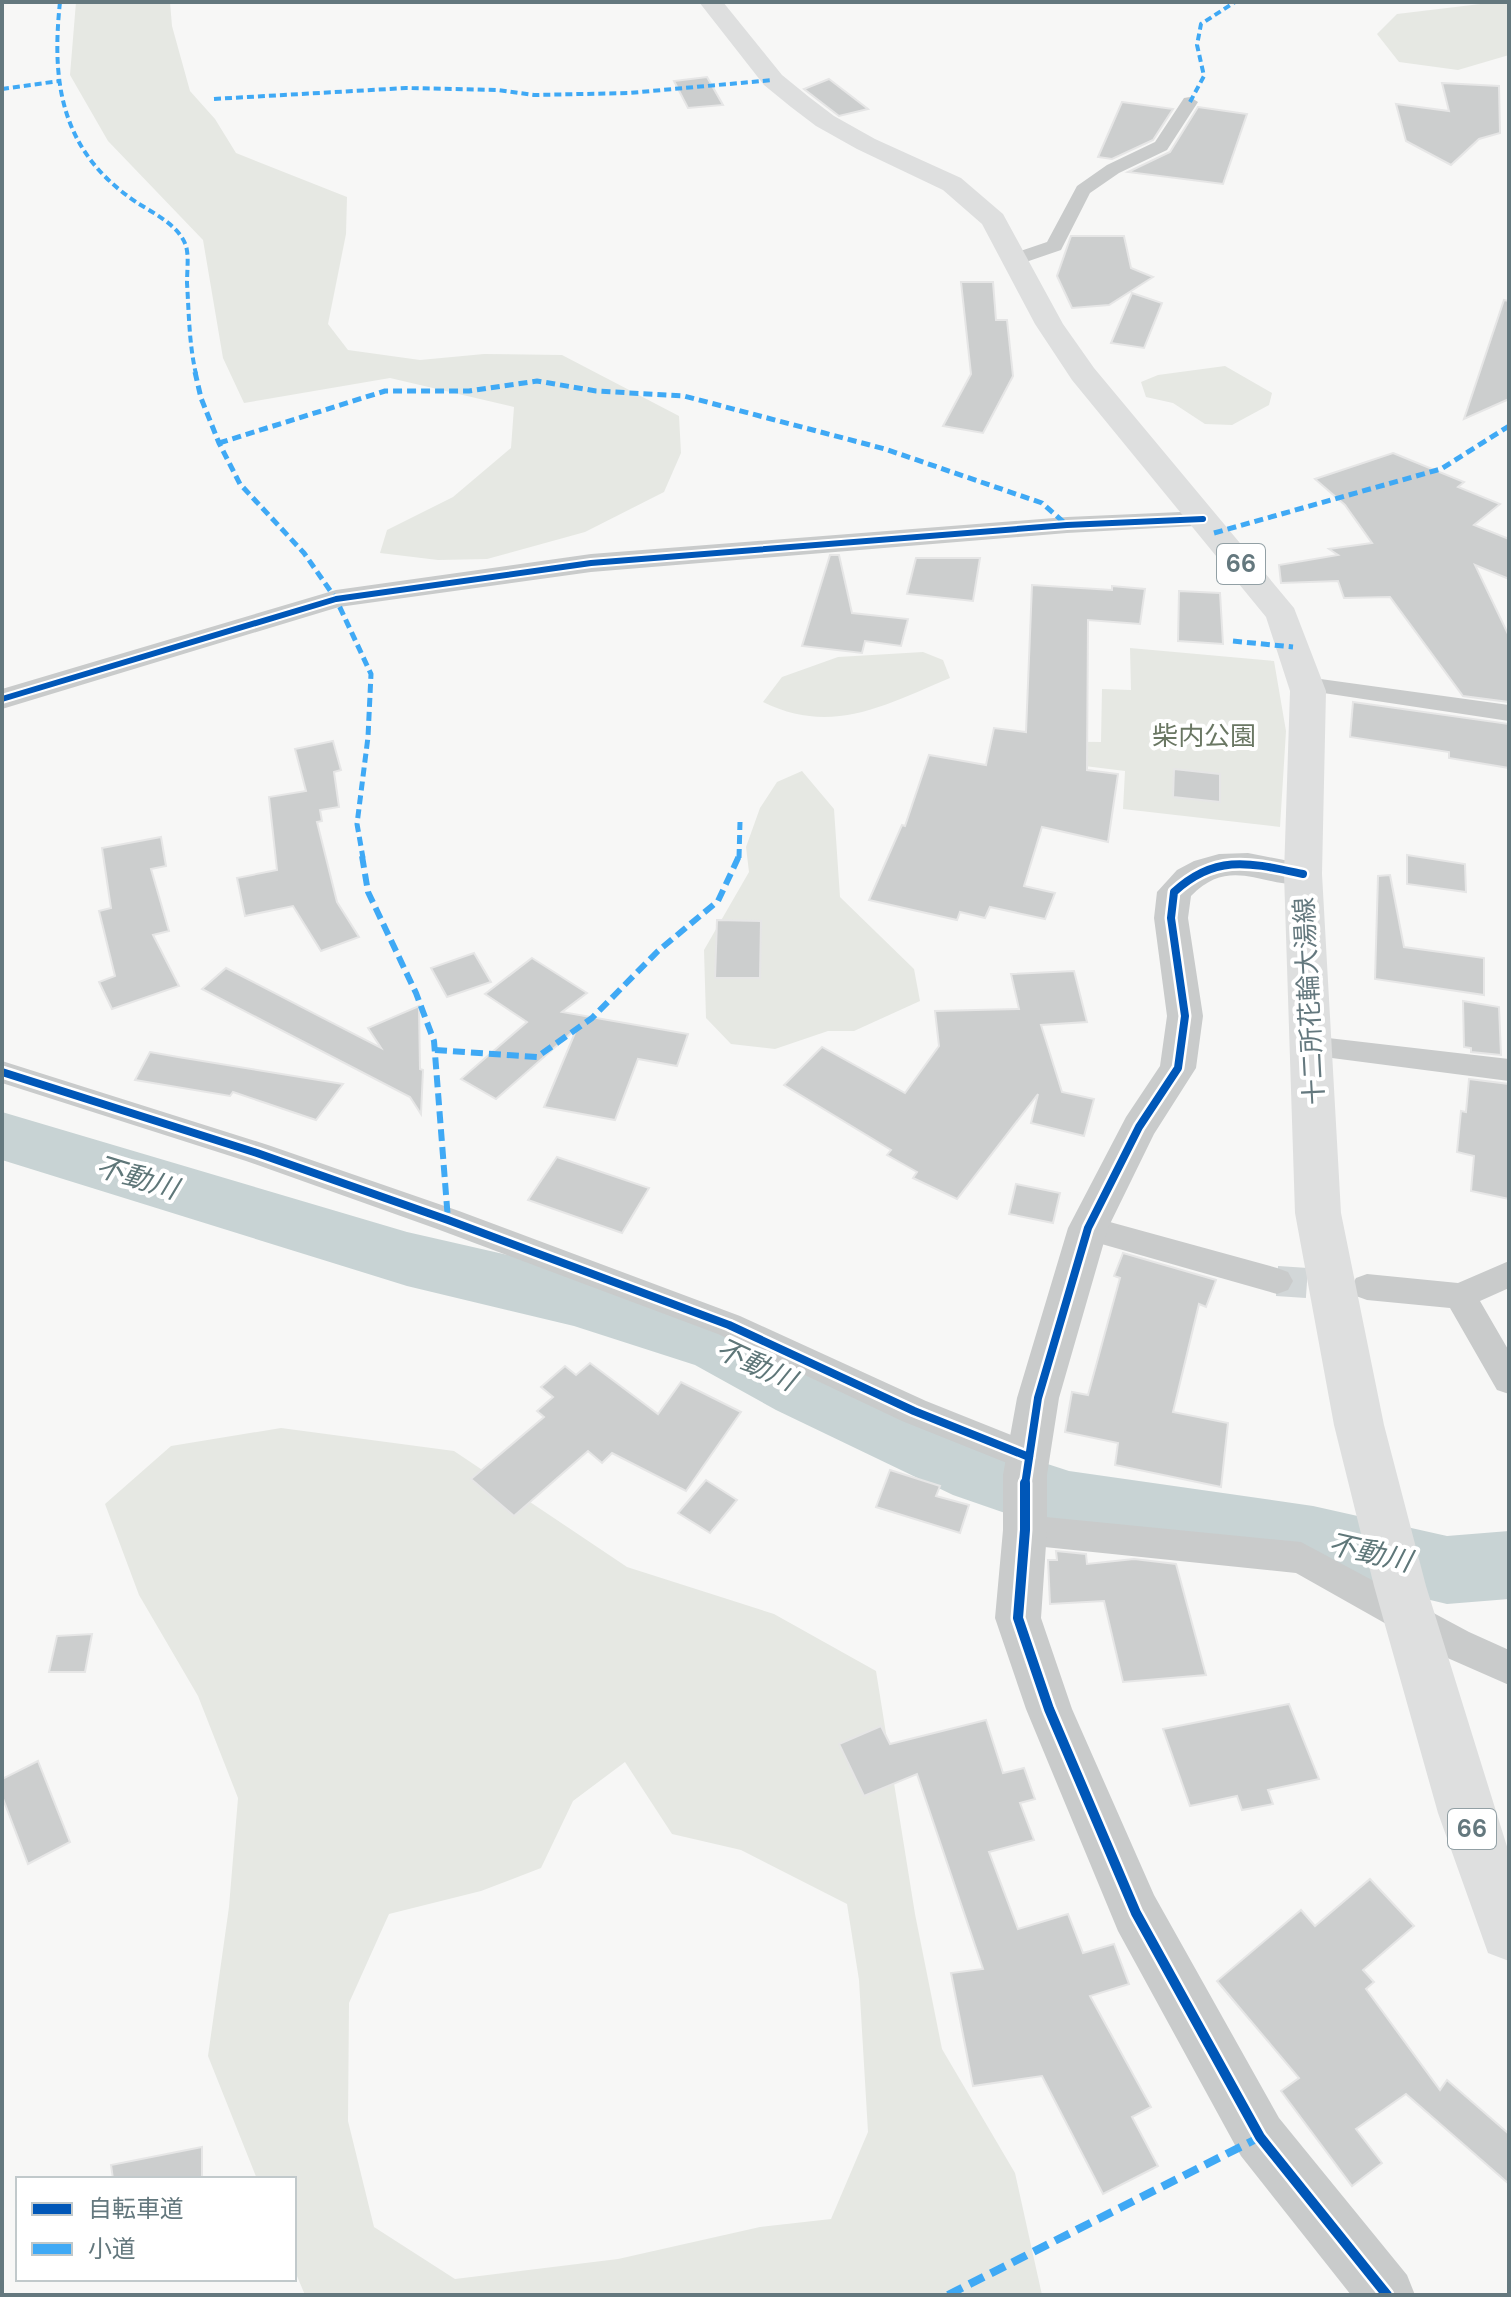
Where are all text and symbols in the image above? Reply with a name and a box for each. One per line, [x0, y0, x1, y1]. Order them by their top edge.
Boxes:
road number: 66 [1217, 544, 1265, 584]
park label: 柴内公園 [1152, 719, 1256, 753]
street label: 十二所花輪大湯線 [1287, 896, 1331, 1106]
water label: 不動川 [91, 1148, 185, 1208]
water label: 不動川 [710, 1330, 804, 1400]
water label: 不動川 [1325, 1525, 1418, 1581]
road number: 66 [1448, 1809, 1496, 1849]
legend [16, 2177, 296, 2281]
text: 自転車道 [88, 2193, 184, 2224]
text: 小道 [88, 2233, 136, 2264]

